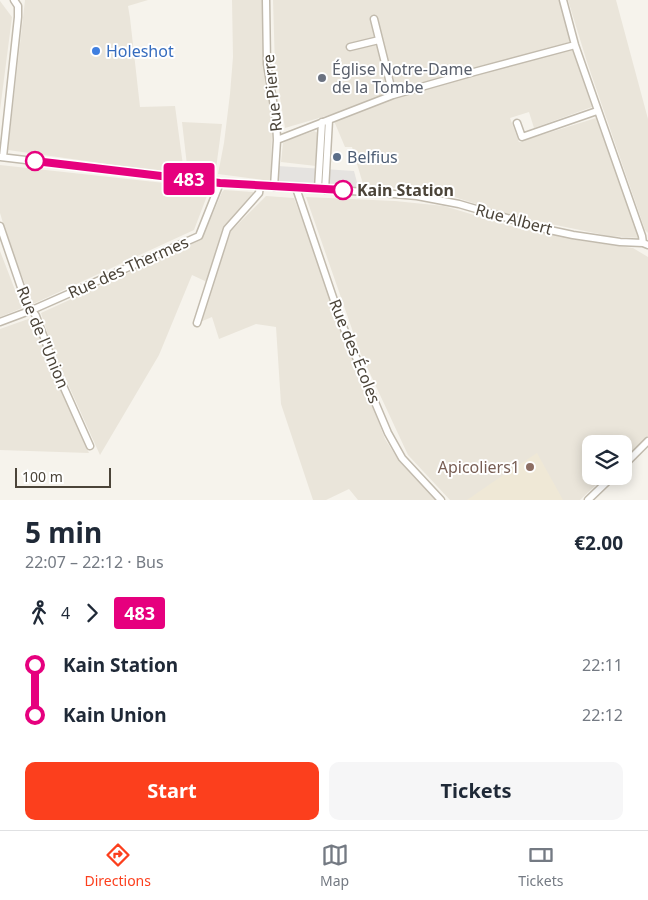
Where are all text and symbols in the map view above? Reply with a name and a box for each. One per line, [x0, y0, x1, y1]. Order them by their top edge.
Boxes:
place label: Holeshot [106, 40, 174, 62]
marker: Holeshot [90, 45, 102, 57]
street label: Rue Pierre [257, 53, 287, 133]
place label: Église Notre-Dame de la Tombe [332, 58, 473, 98]
marker: Église Notre-Dame de la Tombe [316, 72, 328, 84]
place label: Belfius [347, 146, 398, 168]
unlabelled marker [25, 151, 45, 171]
marker: Belfius [331, 151, 343, 163]
line badge: 483 [160, 163, 218, 195]
text: 483 [174, 167, 204, 191]
place label: Kain Station [357, 179, 454, 201]
marker: Kain Station [333, 180, 353, 200]
street label: Rue Albert [473, 198, 555, 240]
street label: Rue des Thermes [64, 231, 192, 303]
street label: Rue de l'Union [12, 283, 74, 391]
street label: Rue des Écoles [324, 296, 386, 406]
map controls [582, 435, 632, 485]
button: layers [582, 435, 632, 485]
place label: Apicoliers1 [438, 456, 520, 478]
marker: Apicoliers1 [524, 461, 536, 473]
scale bar [15, 465, 111, 488]
text: 100 m [22, 467, 63, 486]
text: 5 min [25, 513, 102, 551]
text: €2.00 [574, 530, 623, 556]
text: 22:07 – 22:12 · Bus [25, 551, 164, 573]
icon: walk [25, 599, 53, 627]
icon: forward [78, 599, 106, 627]
text: 483 [124, 601, 155, 625]
text: 4 [61, 602, 70, 624]
text: Kain Station [63, 652, 178, 678]
text: 22:11 [582, 654, 623, 676]
text: Kain Union [63, 702, 167, 728]
text: 22:12 [582, 704, 623, 726]
button: Start [25, 762, 319, 820]
button: Tickets [329, 762, 623, 820]
tab: Directions [85, 841, 151, 890]
tab: Map [320, 841, 349, 890]
tab: Tickets [518, 841, 563, 890]

